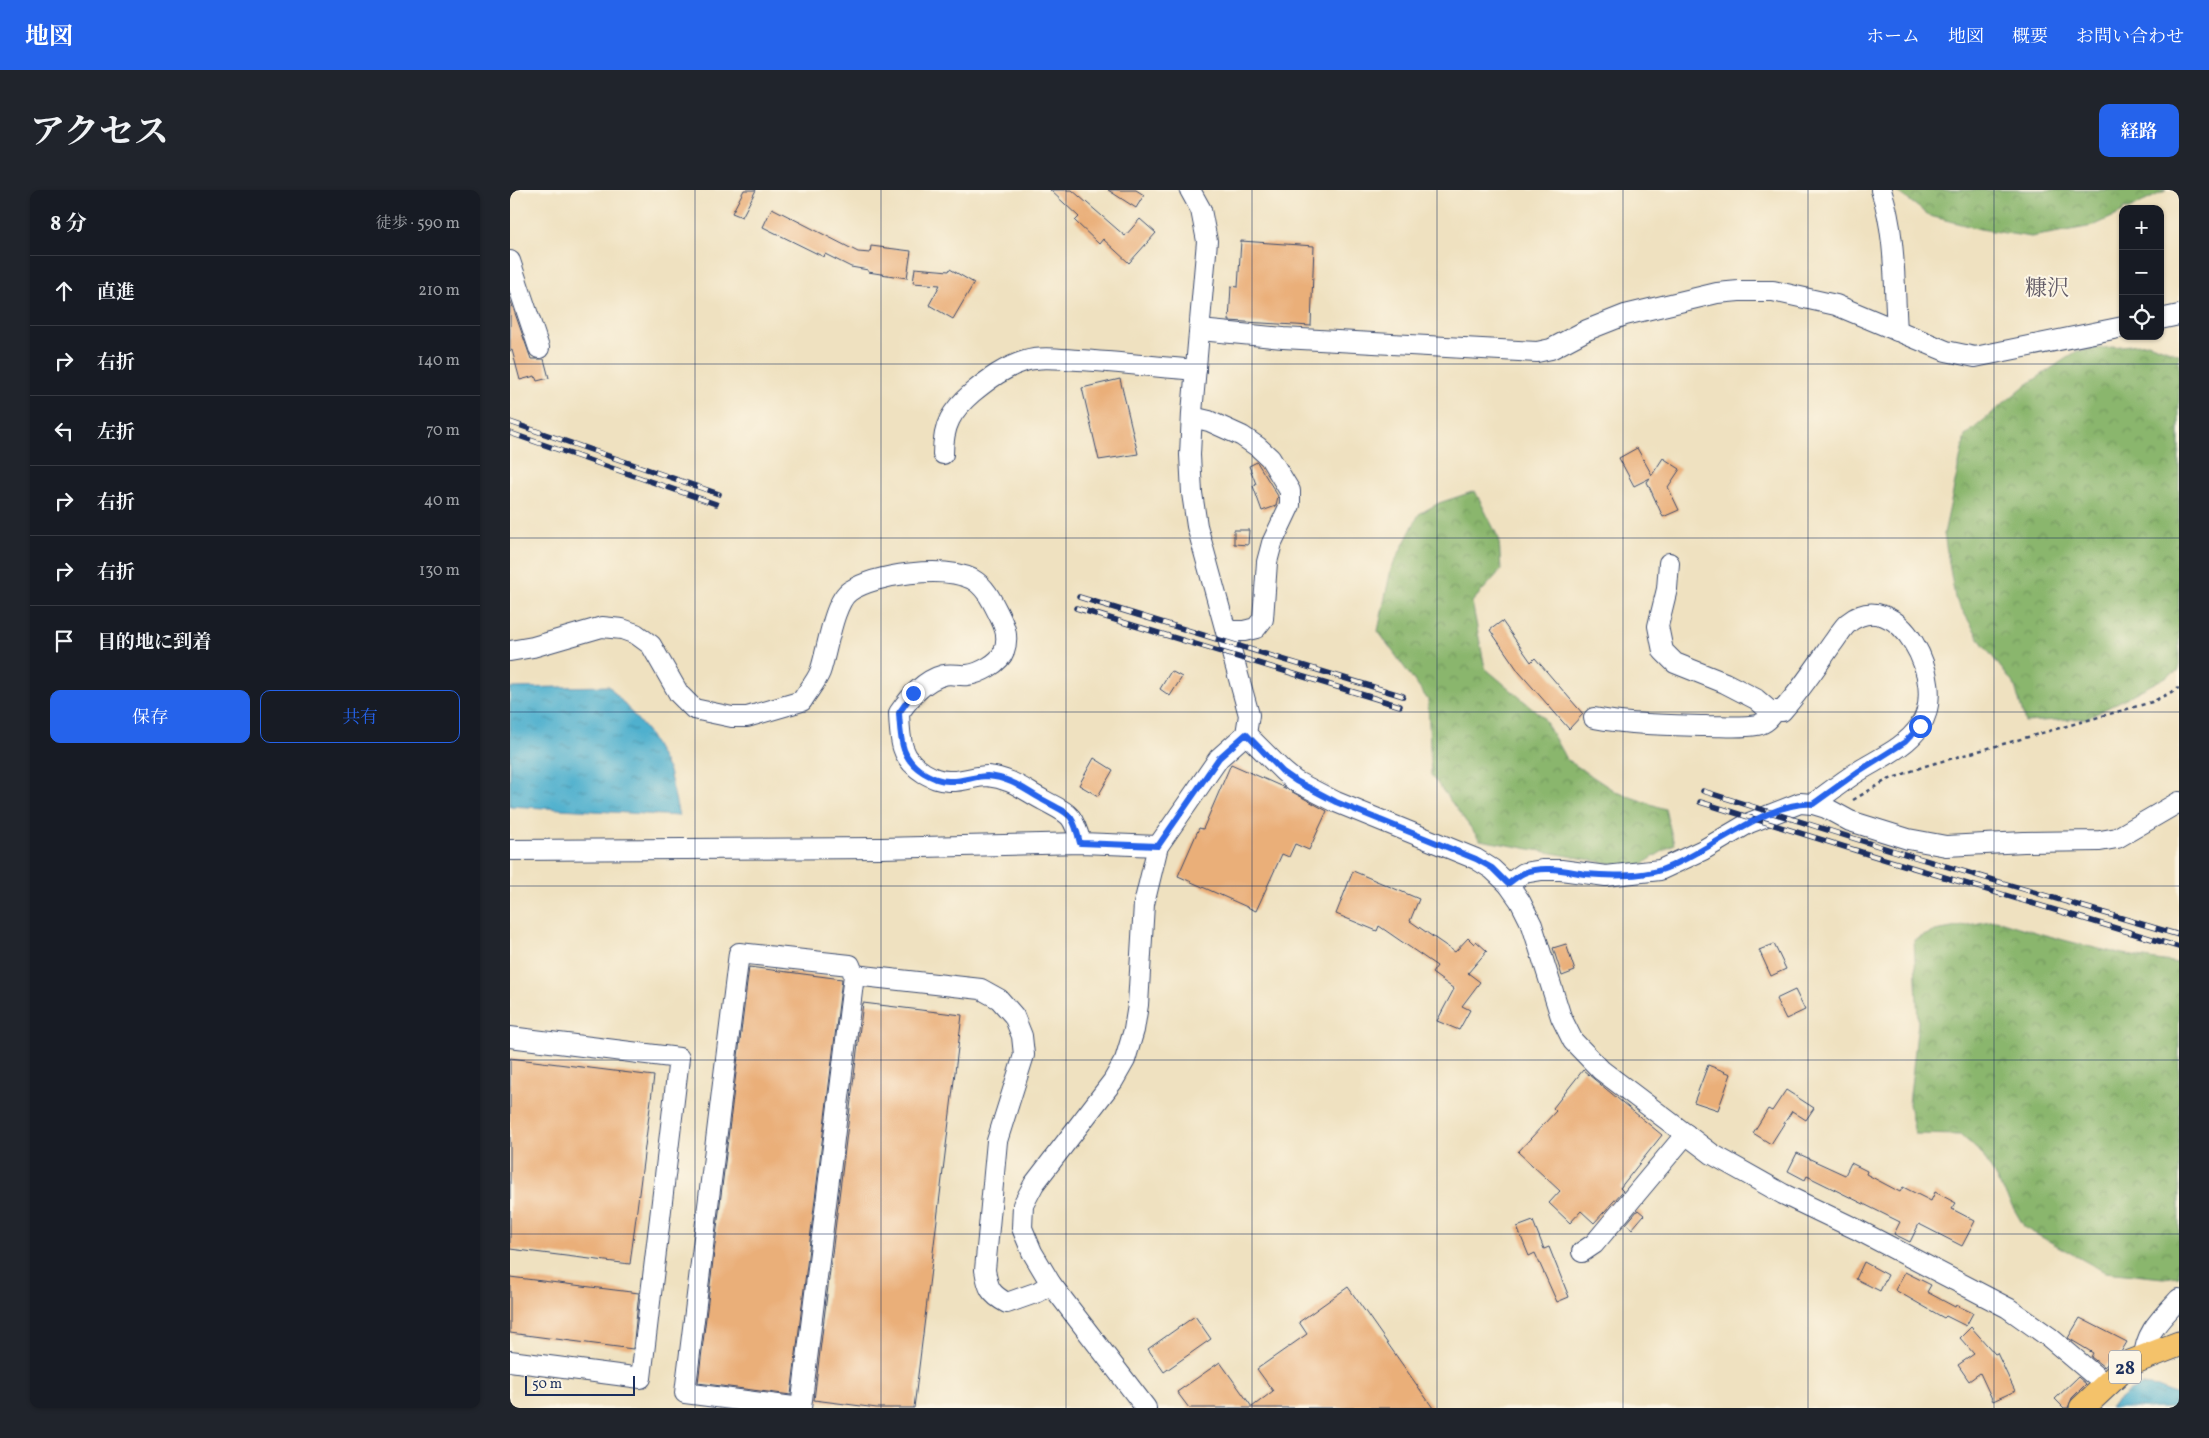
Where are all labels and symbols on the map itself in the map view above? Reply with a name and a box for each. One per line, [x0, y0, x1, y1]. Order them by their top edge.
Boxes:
district label: 糠沢 [2025, 274, 2069, 305]
route end [902, 682, 925, 705]
route start [1909, 715, 1932, 738]
road number: 28 [2109, 1350, 2141, 1384]
scale bar [525, 1373, 635, 1396]

